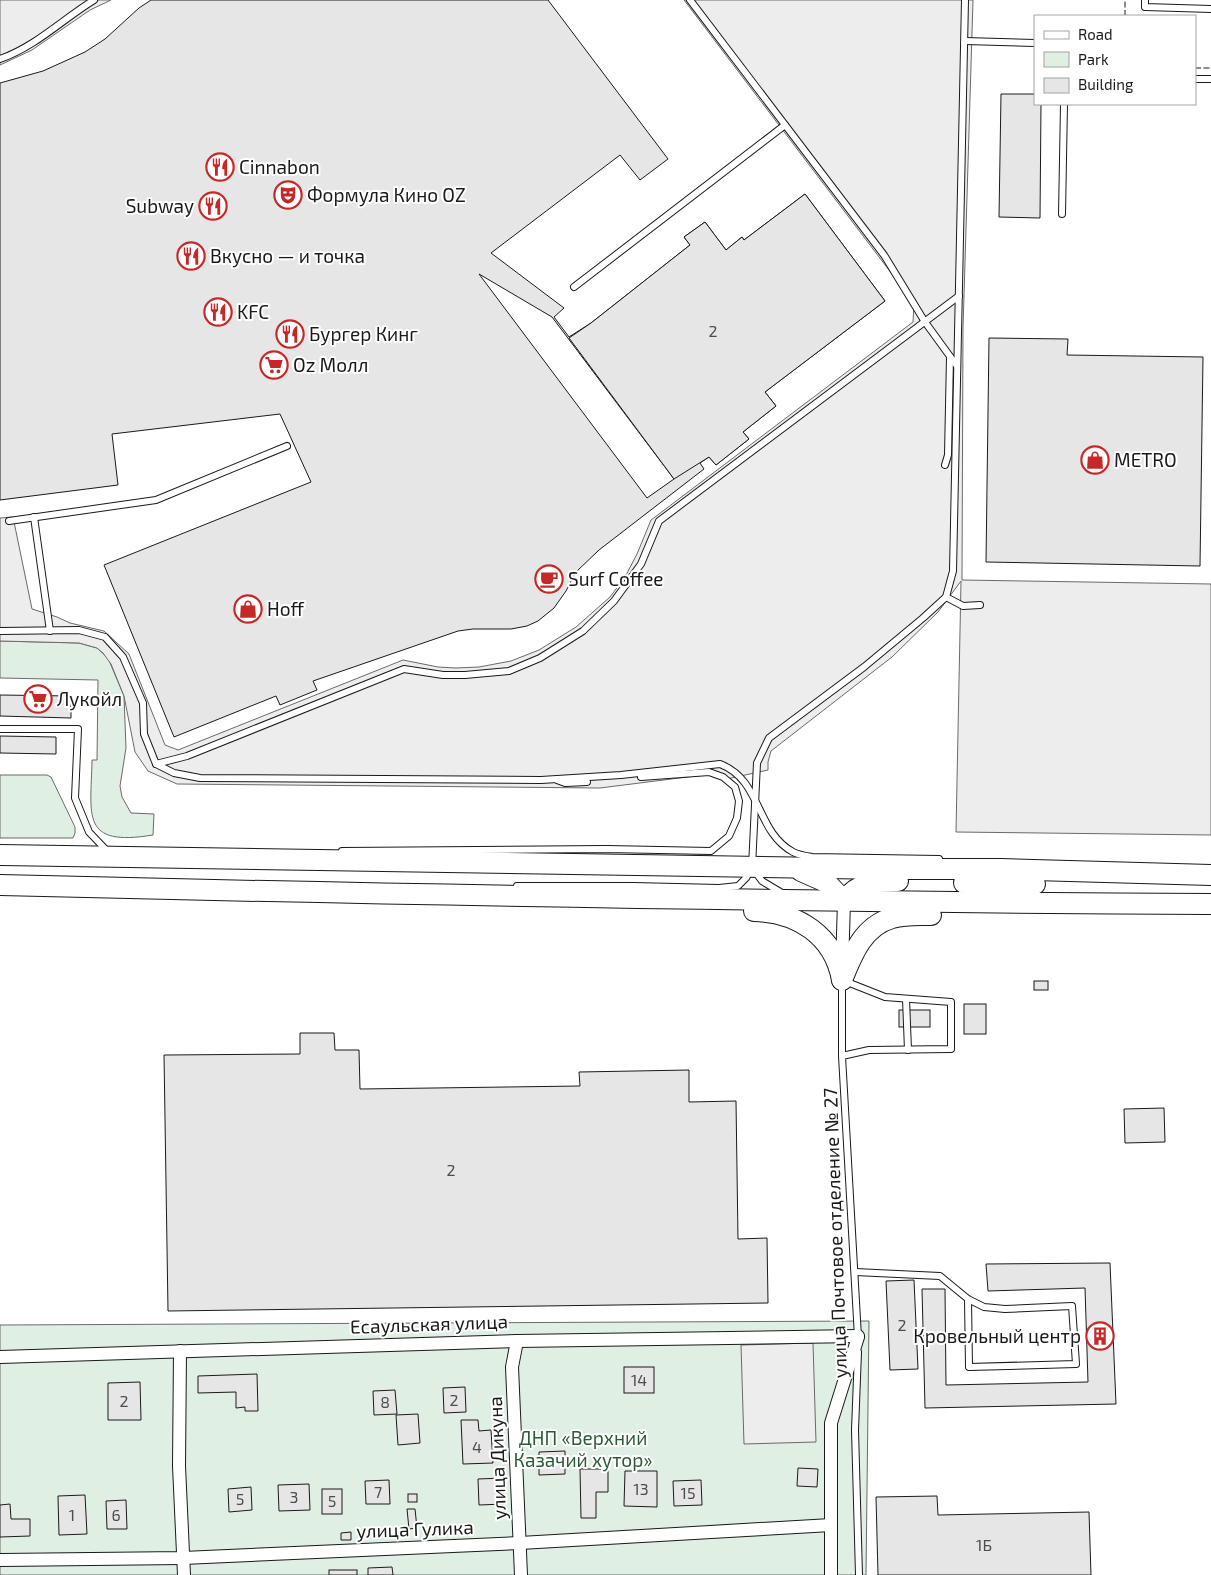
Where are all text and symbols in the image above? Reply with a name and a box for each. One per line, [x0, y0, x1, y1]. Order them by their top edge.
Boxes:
legend [1034, 15, 1196, 105]
text: Road [1078, 25, 1113, 43]
text: Park [1078, 50, 1109, 68]
text: Building [1078, 75, 1134, 93]
restaurant icon: Cinnabon [205, 152, 235, 182]
place label: Cinnabon [239, 155, 320, 178]
theatre icon: Формула Кино OZ [273, 180, 303, 210]
place label: Формула Кино OZ [307, 183, 466, 207]
restaurant icon: Subway [198, 191, 228, 221]
place label: Subway [126, 194, 194, 217]
restaurant icon: Вкусно — и точка [176, 241, 206, 271]
place label: Вкусно — и точка [210, 244, 365, 268]
restaurant icon: KFC [203, 297, 233, 327]
place label: KFC [237, 300, 269, 323]
restaurant icon: Бургер Кинг [275, 319, 305, 349]
house number: 2 [709, 321, 718, 340]
place label: Бургер Кинг [309, 322, 418, 346]
supermarket icon: Oz Молл [259, 350, 289, 380]
place label: Oz Молл [293, 353, 368, 376]
shop icon: METRO [1080, 445, 1110, 475]
place label: METRO [1114, 448, 1177, 471]
cafe icon: Surf Coffee [534, 564, 564, 594]
place label: Surf Coffee [568, 567, 664, 590]
shop icon: Hoff [233, 594, 263, 624]
place label: Hoff [267, 597, 304, 620]
supermarket icon: Лукойл [23, 684, 53, 714]
place label: Лукойл [57, 687, 122, 711]
street label: улица Почтовое отделение № 27 [818, 1087, 852, 1379]
house number: 2 [447, 1160, 456, 1179]
street label: Есаульская улица [350, 1309, 508, 1339]
house number: 2 [898, 1315, 907, 1334]
building icon: Кровельный центр [1085, 1321, 1115, 1351]
place label: Кровельный центр [913, 1324, 1081, 1347]
house number: 14 [631, 1370, 647, 1389]
house number: 2 [450, 1390, 459, 1409]
house number: 2 [120, 1391, 129, 1410]
house number: 8 [380, 1392, 390, 1411]
street label: улица Дикуна [483, 1396, 511, 1520]
park label: ДНП «Верхний Казачий хутор» [514, 1426, 652, 1472]
house number: 4 [472, 1437, 482, 1456]
house number: 13 [633, 1479, 649, 1498]
house number: 7 [374, 1482, 382, 1501]
house number: 15 [681, 1483, 695, 1502]
house number: 3 [290, 1487, 298, 1506]
house number: 5 [236, 1489, 244, 1508]
house number: 5 [328, 1491, 336, 1510]
house number: 1 [69, 1505, 75, 1524]
house number: 6 [111, 1505, 121, 1524]
street label: улица Гулика [356, 1515, 474, 1543]
house number: 1Б [976, 1535, 992, 1554]

